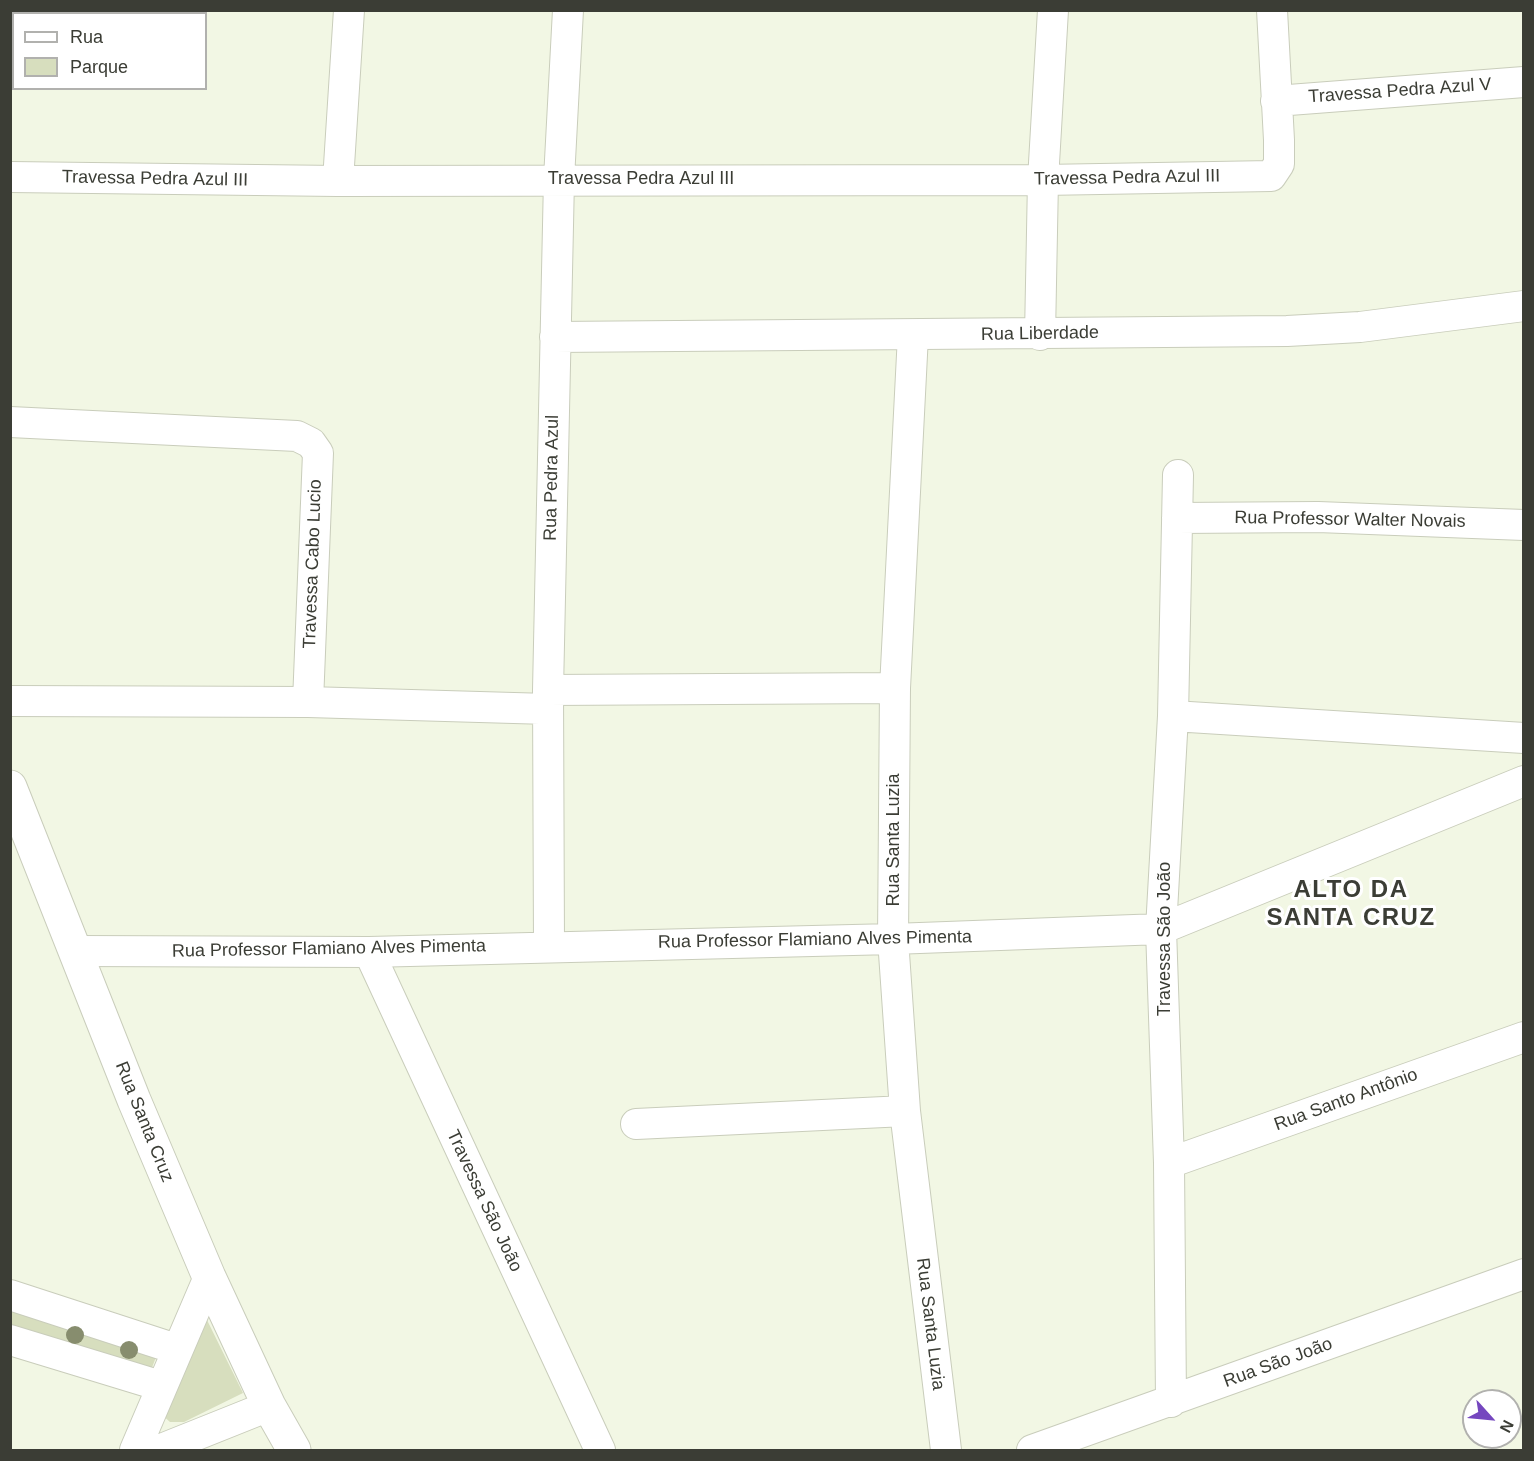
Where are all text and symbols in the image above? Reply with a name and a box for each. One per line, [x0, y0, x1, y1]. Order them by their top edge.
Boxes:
legend [12, 12, 207, 90]
text: Rua [70, 27, 103, 47]
text: Parque [70, 57, 128, 77]
street label: Travessa Pedra Azul V [1308, 74, 1492, 108]
street label: Travessa Pedra Azul III [1034, 166, 1220, 190]
street label: Travessa Pedra Azul III [62, 167, 248, 191]
street label: Travessa Pedra Azul III [548, 168, 734, 190]
street label: Rua Liberdade [981, 322, 1099, 346]
street label: Rua Pedra Azul [540, 415, 564, 541]
street label: Travessa Cabo Lucio [299, 479, 327, 649]
street label: Rua Professor Walter Novais [1234, 507, 1466, 533]
street label: Rua Santa Luzia [883, 773, 905, 907]
street label: Travessa São João [1154, 862, 1176, 1016]
district label: ALTO DA SANTA CRUZ [1266, 876, 1436, 932]
street label: Rua Professor Flamiano Alves Pimenta [658, 926, 972, 954]
street label: Rua Professor Flamiano Alves Pimenta [172, 935, 486, 963]
street label: Rua Santa Cruz [110, 1059, 178, 1185]
street label: Rua Santo Antônio [1271, 1064, 1421, 1136]
street label: Travessa São João [442, 1126, 526, 1276]
street label: Rua Santa Luzia [911, 1257, 949, 1391]
street label: Rua São João [1221, 1333, 1335, 1393]
north arrow [1462, 1389, 1522, 1449]
text: N [1497, 1417, 1517, 1436]

